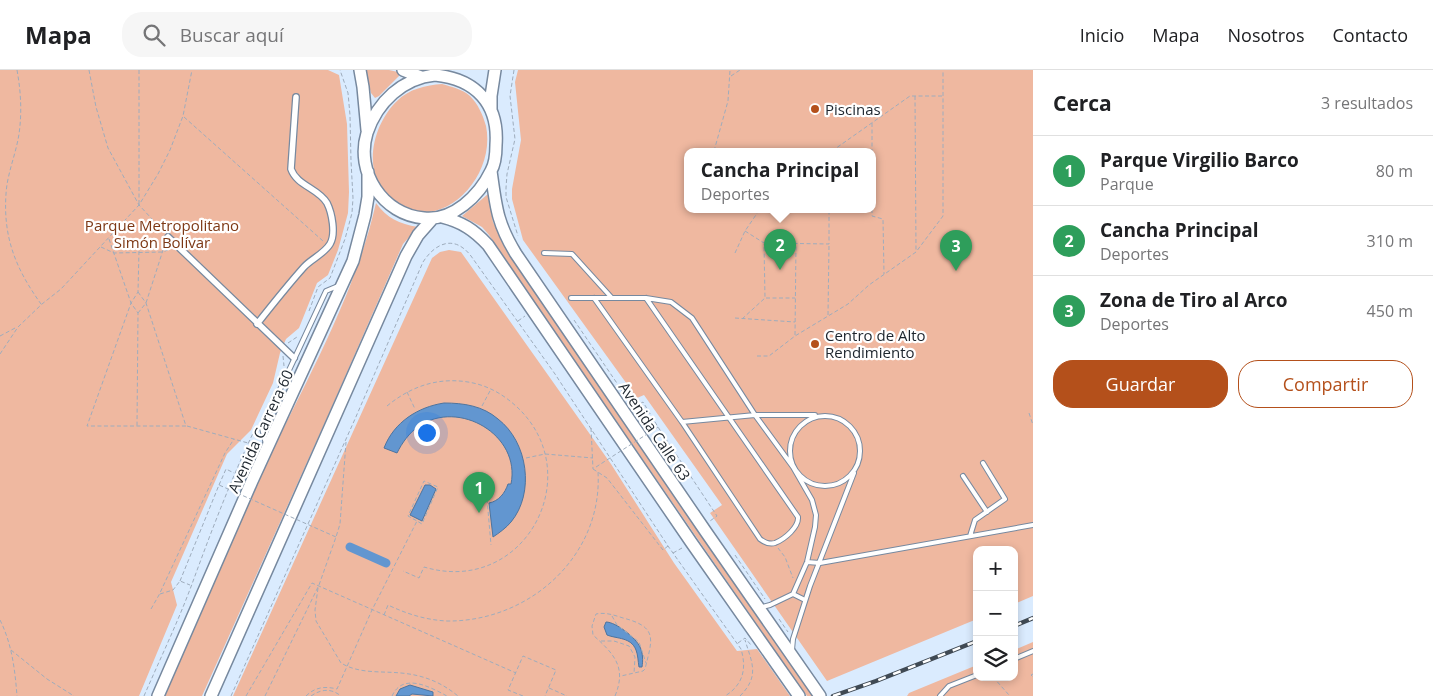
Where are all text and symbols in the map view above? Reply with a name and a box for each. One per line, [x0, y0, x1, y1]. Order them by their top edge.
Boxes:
search box [122, 12, 472, 57]
text: Mapa [25, 18, 92, 51]
icon: search [140, 21, 168, 49]
text: Buscar aquí [180, 22, 284, 48]
text: Inicio [1080, 23, 1124, 47]
text: Mapa [1152, 23, 1200, 47]
text: Nosotros [1228, 23, 1305, 47]
text: Contacto [1333, 23, 1408, 47]
text: Cerca [1053, 89, 1112, 117]
text: 3 resultados [1321, 92, 1413, 114]
place label: Piscinas [825, 99, 881, 119]
marker: Piscinas [809, 103, 821, 115]
text: Parque Virgilio Barco [1100, 147, 1299, 173]
popup [684, 148, 876, 213]
text: Cancha Principal [701, 157, 859, 183]
text: 1 [1064, 160, 1074, 182]
text: 80 m [1376, 160, 1413, 182]
text: Parque [1100, 173, 1154, 195]
text: Deportes [701, 183, 770, 205]
park label: Parque Metropolitano Simón Bolívar [85, 215, 239, 252]
text: Cancha Principal [1100, 217, 1258, 243]
pin: 2 [764, 229, 796, 270]
pin: 3 [940, 230, 972, 271]
text: 2 [1064, 230, 1074, 252]
text: 310 m [1367, 230, 1413, 252]
text: Deportes [1100, 243, 1169, 265]
text: Zona de Tiro al Arco [1100, 287, 1287, 313]
text: 3 [1064, 300, 1074, 322]
text: 450 m [1367, 300, 1413, 322]
text: Deportes [1100, 313, 1169, 335]
place label: Centro de Alto Rendimiento [825, 325, 926, 362]
marker: Centro de Alto Rendimiento [809, 338, 821, 350]
button: Guardar [1053, 360, 1228, 408]
button: Compartir [1238, 360, 1413, 408]
street label: Avenida Carrera 60 [223, 366, 297, 496]
street label: Avenida Calle 63 [615, 378, 695, 484]
your location [414, 420, 440, 446]
pin: 1 [463, 472, 495, 513]
map controls [973, 546, 1018, 681]
button: + [973, 546, 1018, 591]
button: − [973, 591, 1018, 636]
button: layers [973, 636, 1018, 681]

